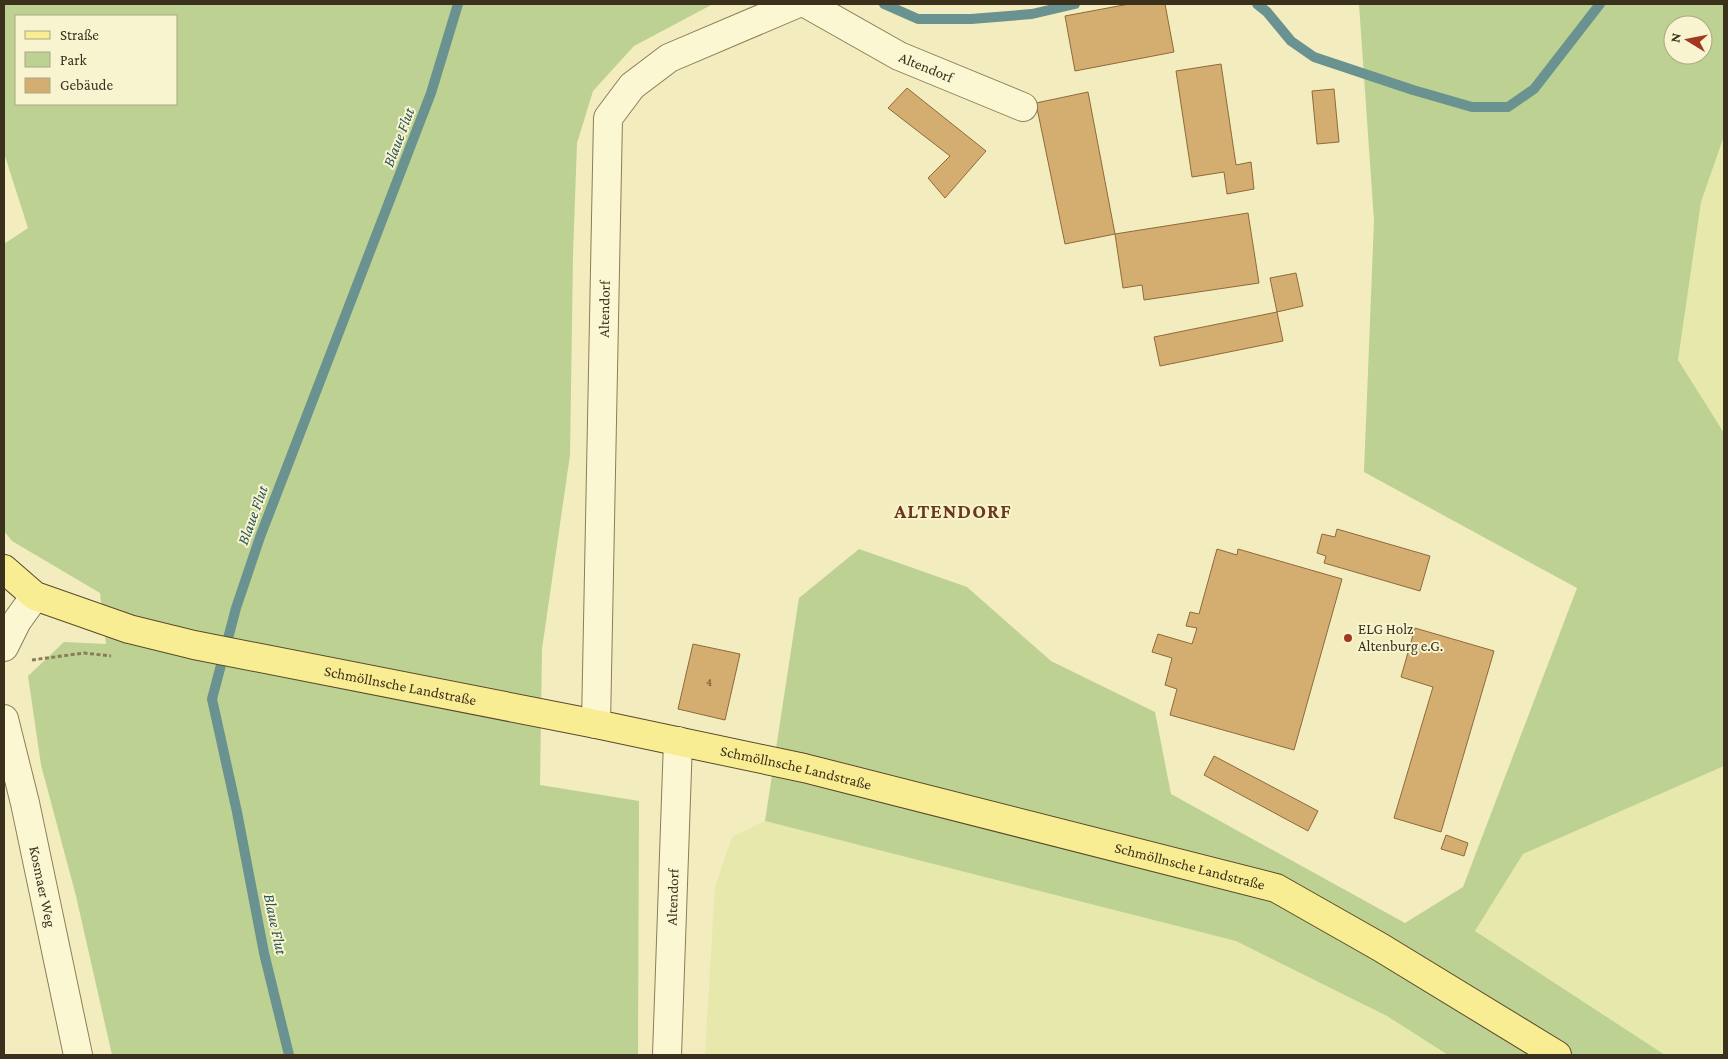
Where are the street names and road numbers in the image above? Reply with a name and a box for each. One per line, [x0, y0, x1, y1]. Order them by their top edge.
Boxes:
street label: Altendorf [897, 49, 957, 86]
street label: Altendorf [596, 279, 613, 338]
street label: Schmöllnsche Landstraße [323, 663, 478, 708]
street label: Schmöllnsche Landstraße [719, 743, 874, 793]
street label: Schmöllnsche Landstraße [1113, 839, 1267, 893]
street label: Kosmaer Weg [26, 845, 59, 929]
street label: Altendorf [664, 867, 682, 926]

